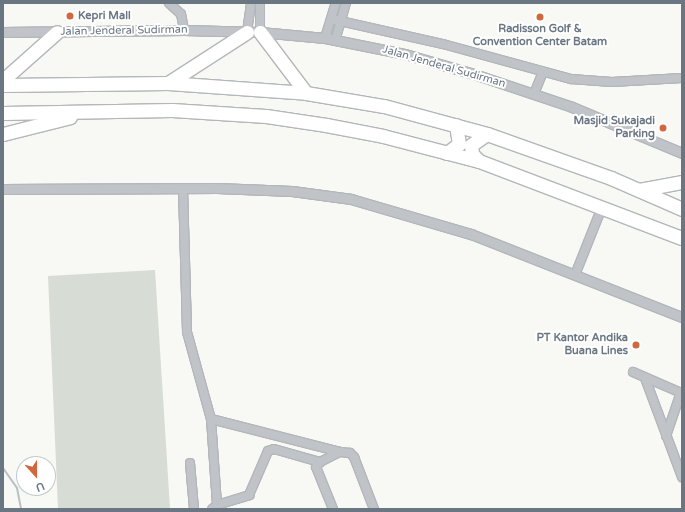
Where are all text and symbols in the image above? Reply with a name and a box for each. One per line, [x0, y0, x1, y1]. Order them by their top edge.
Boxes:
place label: Kepri Mall [78, 9, 131, 23]
marker: Kepri Mall [65, 11, 75, 21]
marker: Radisson Golf & Convention Center Batam [535, 12, 545, 22]
street label: Jalan Jenderal Sudirman [60, 23, 188, 39]
place label: Radisson Golf & Convention Center Batam [473, 23, 607, 49]
street label: Jalan Jenderal Sudirman [381, 43, 507, 91]
place label: Masjid Sukajadi Parking [573, 115, 655, 141]
marker: Masjid Sukajadi Parking [658, 123, 668, 133]
place label: PT Kantor Andika Buana Lines [536, 332, 628, 358]
marker: PT Kantor Andika Buana Lines [631, 340, 641, 350]
north arrow [16, 456, 56, 496]
text: U [34, 479, 46, 494]

